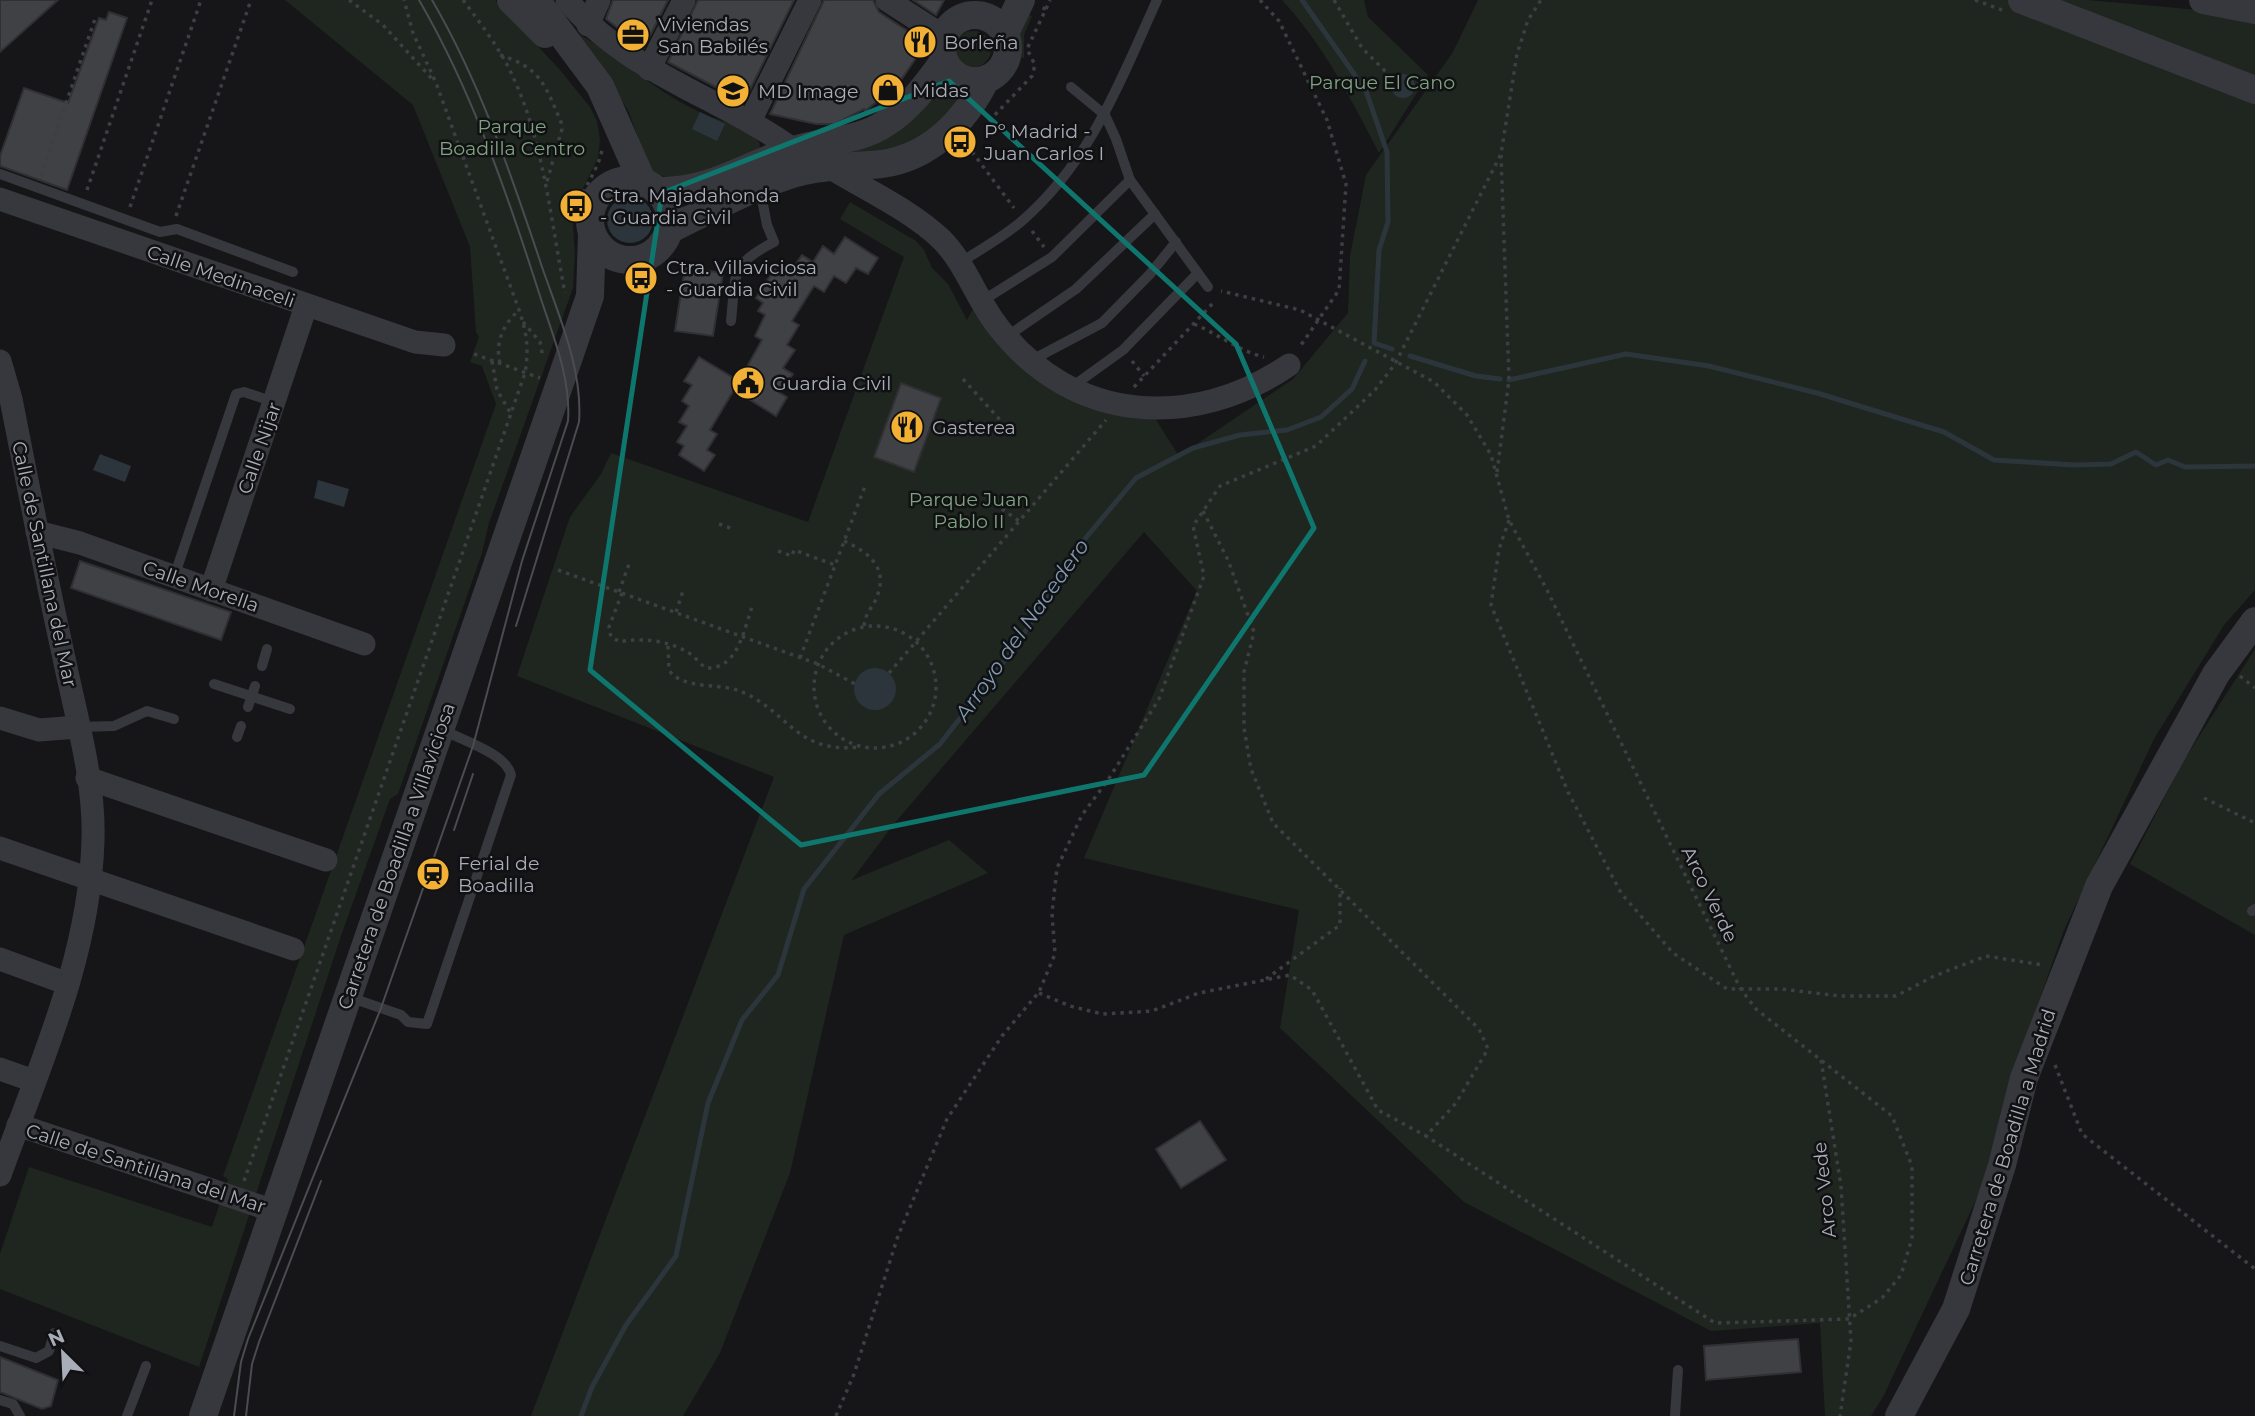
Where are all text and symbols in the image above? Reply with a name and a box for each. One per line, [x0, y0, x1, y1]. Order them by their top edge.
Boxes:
place label: Viviendas San Babilés [658, 13, 768, 58]
office icon: Viviendas San Babilés [614, 16, 652, 54]
restaurant icon: Borleña [901, 23, 939, 61]
place label: Borleña [944, 31, 1018, 54]
shop icon: Midas [869, 71, 907, 109]
park label: Parque El Cano [1309, 71, 1455, 94]
school or university icon: MD Image [714, 72, 752, 110]
place label: Midas [912, 79, 969, 102]
place label: MD Image [758, 80, 858, 103]
park label: Parque Boadilla Centro [439, 115, 585, 160]
place label: Pº Madrid - Juan Carlos I [983, 120, 1104, 165]
bus stop icon: Pº Madrid - Juan Carlos I [941, 123, 979, 161]
place label: Ctra. Majadahonda - Guardia Civil [600, 184, 780, 229]
bus stop icon: Ctra. Majadahonda - Guardia Civil [557, 187, 595, 225]
street label: Calle Medinaceli [144, 240, 298, 313]
place label: Ctra. Villaviciosa - Guardia Civil [666, 256, 817, 301]
bus stop icon: Ctra. Villaviciosa - Guardia Civil [622, 259, 660, 297]
public building icon: Guardia Civil [729, 364, 767, 402]
place label: Guardia Civil [772, 372, 891, 395]
street label: Calle Nijar [233, 399, 286, 497]
restaurant icon: Gasterea [888, 408, 926, 446]
place label: Gasterea [932, 416, 1016, 439]
street label: Calle de Santillana del Mar [7, 439, 82, 689]
park label: Parque Juan Pablo II [909, 488, 1029, 533]
water label: Arroyo del Nacedero [948, 534, 1094, 727]
street label: Calle Morella [140, 556, 262, 617]
street label: Carretera de Boadilla a Villaviciosa [333, 700, 460, 1013]
street label: Arco Verde [1676, 843, 1743, 946]
place label: Ferial de Boadilla [458, 852, 539, 897]
station icon: Ferial de Boadilla [414, 855, 452, 893]
street label: Carretera de Boadilla a Madrid [1954, 1006, 2061, 1288]
street label: Calle de Santillana del Mar [23, 1119, 269, 1218]
street label: Arco Vede [1808, 1141, 1841, 1239]
north arrow [28, 1318, 98, 1388]
text: N [45, 1324, 68, 1352]

